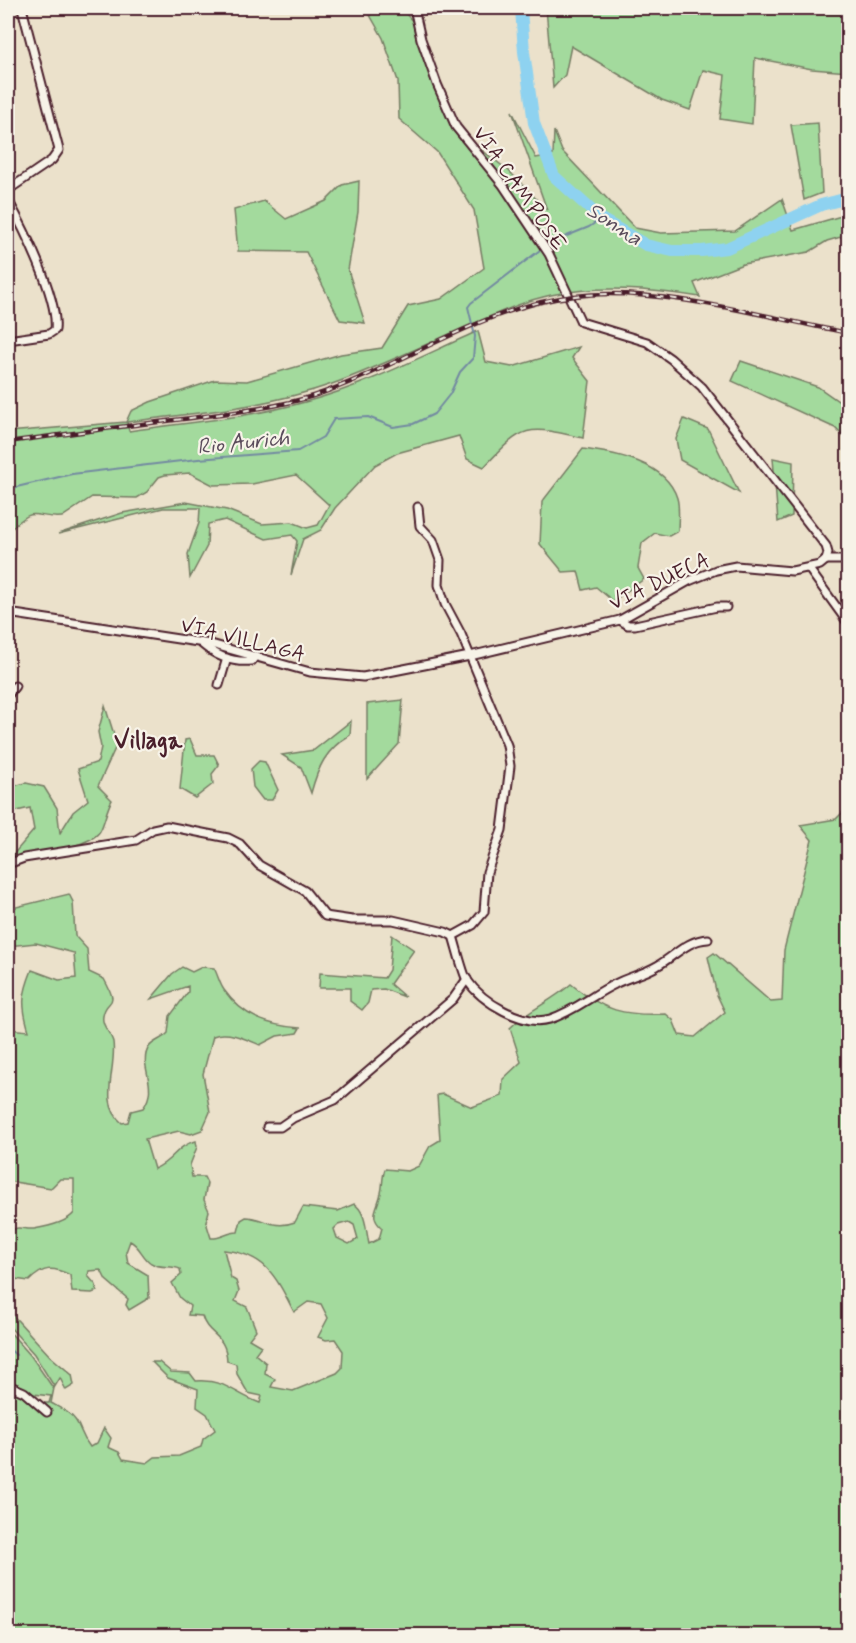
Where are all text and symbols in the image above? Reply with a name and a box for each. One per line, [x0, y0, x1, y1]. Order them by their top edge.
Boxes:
street label: VIA CAMPOSE [466, 121, 573, 256]
water label: Sonna [581, 196, 647, 253]
water label: Rio Aurich [196, 424, 291, 462]
street label: VIA DUECA [604, 546, 714, 617]
street label: VIA VILLAGA [178, 611, 308, 669]
district label: Villaga [114, 726, 183, 758]

